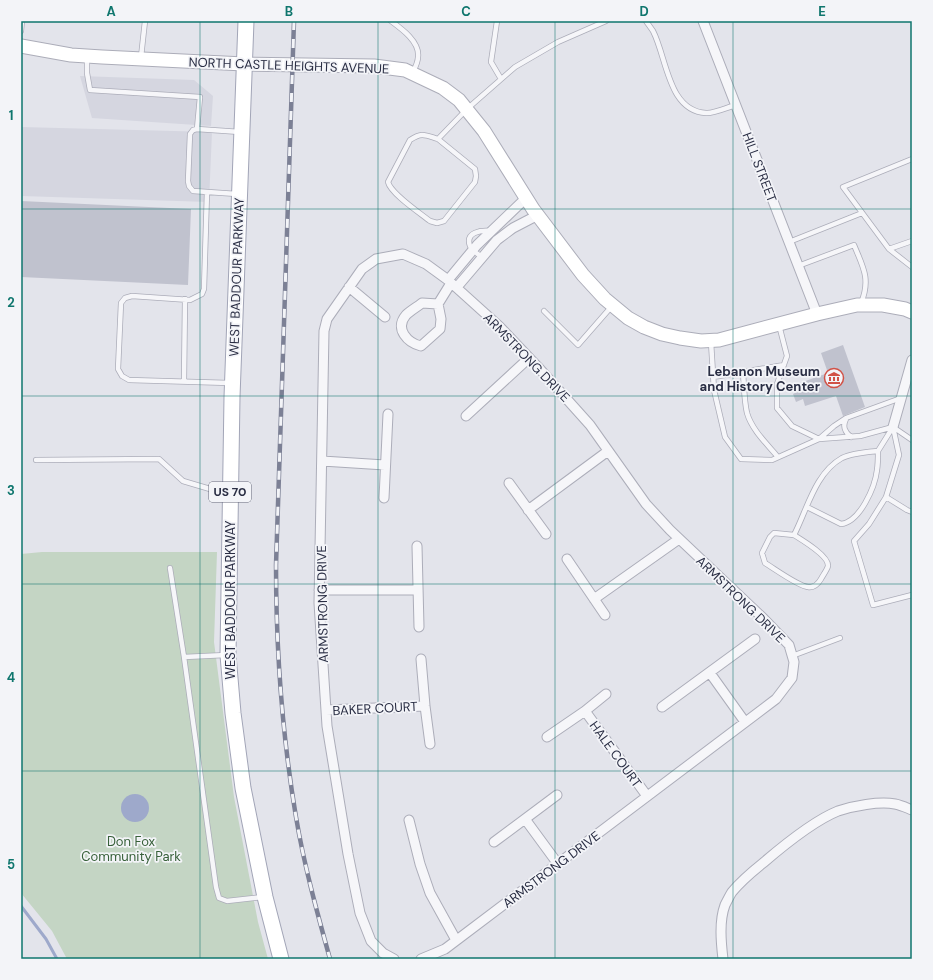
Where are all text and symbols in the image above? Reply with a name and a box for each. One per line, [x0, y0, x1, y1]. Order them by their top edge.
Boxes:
text: A [106, 3, 116, 20]
text: B [285, 3, 293, 20]
text: C [461, 3, 471, 20]
text: D [639, 3, 649, 20]
text: E [818, 3, 826, 20]
street label: NORTH CASTLE HEIGHTS AVENUE [188, 54, 390, 77]
text: 1 [9, 107, 13, 124]
street label: HILL STREET [738, 130, 781, 204]
street label: WEST BADDOUR PARKWAY [225, 197, 248, 357]
text: 2 [7, 294, 15, 311]
street label: ARMSTRONG DRIVE [480, 309, 574, 406]
place label: Lebanon Museum and History Center [700, 363, 821, 395]
museum icon: Lebanon Museum and History Center [823, 367, 845, 389]
text: 3 [7, 482, 15, 499]
road number: US 70 [209, 482, 251, 502]
street label: WEST BADDOUR PARKWAY [222, 520, 239, 680]
street label: ARMSTRONG DRIVE [313, 545, 332, 663]
street label: ARMSTRONG DRIVE [692, 552, 789, 646]
text: 4 [7, 669, 15, 686]
street label: BAKER COURT [332, 698, 418, 719]
street label: HALE COURT [586, 718, 645, 791]
street label: ARMSTRONG DRIVE [499, 827, 603, 912]
park label: Don Fox Community Park [81, 833, 181, 865]
text: 5 [7, 856, 15, 873]

